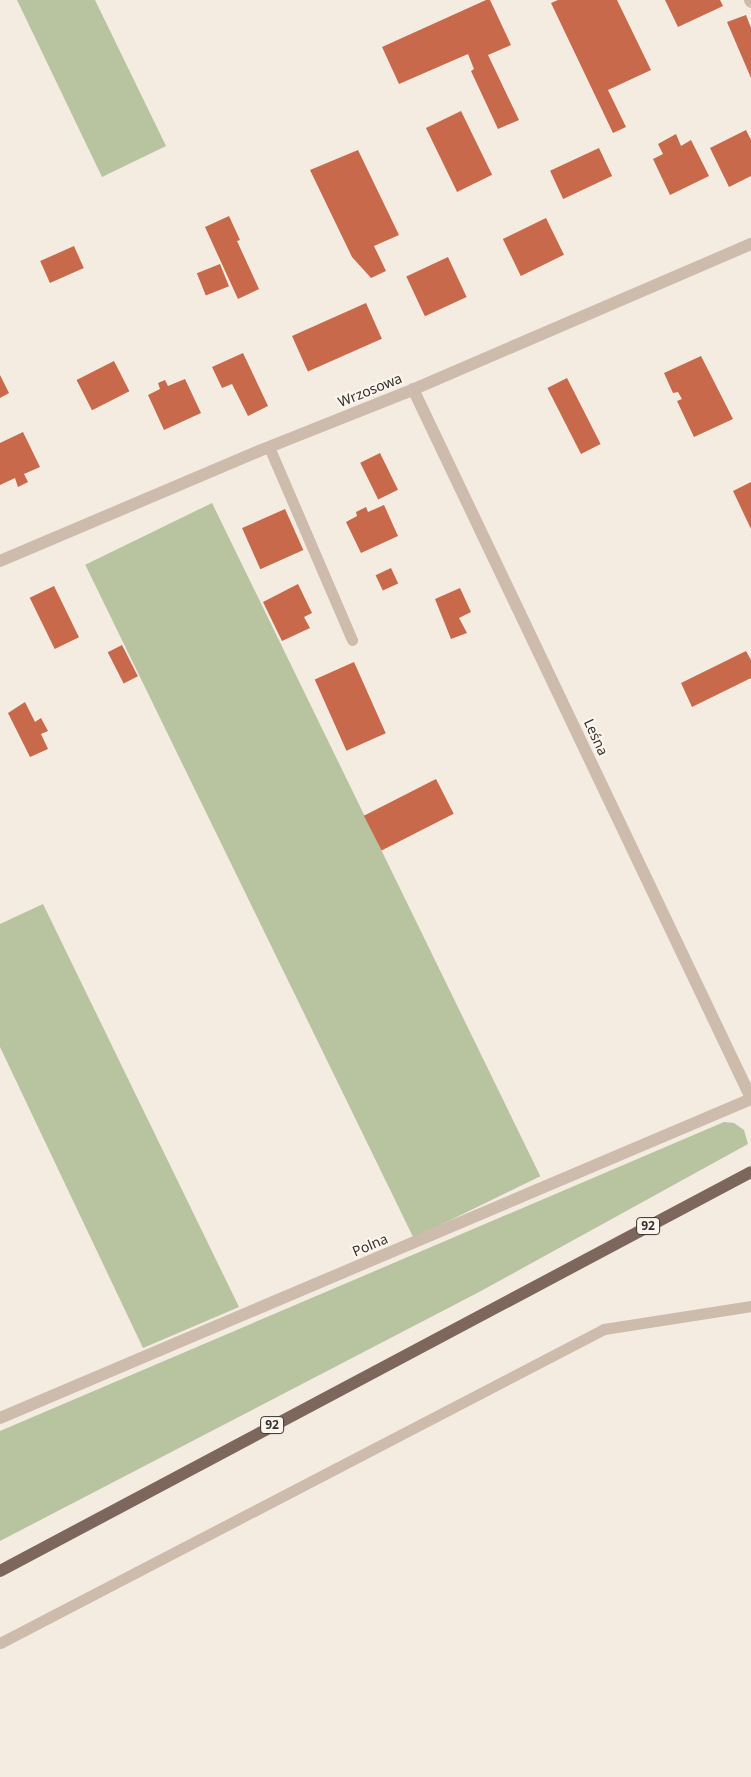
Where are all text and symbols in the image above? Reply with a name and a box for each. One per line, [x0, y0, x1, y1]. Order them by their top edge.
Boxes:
street label: Wrzosowa [336, 370, 404, 410]
street label: Leśna [580, 716, 612, 758]
road number: 92 [636, 1216, 660, 1236]
street label: Polna [350, 1230, 390, 1260]
road number: 92 [260, 1416, 284, 1434]

